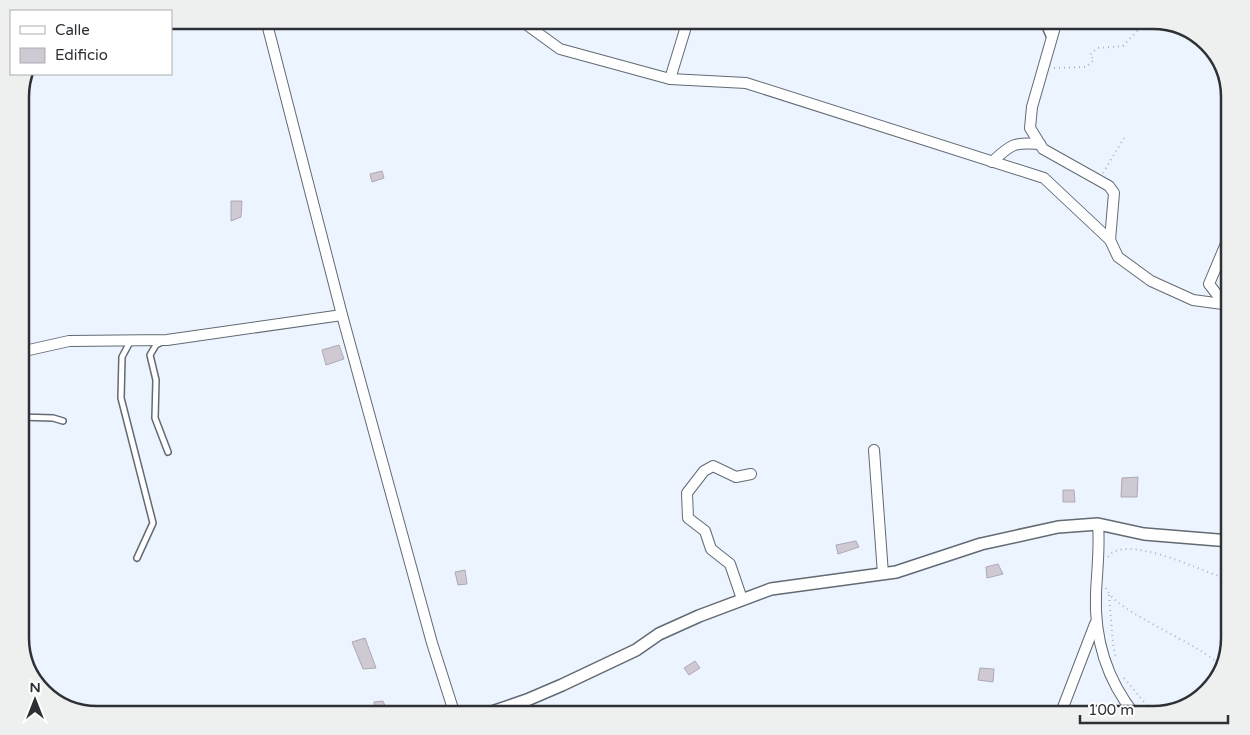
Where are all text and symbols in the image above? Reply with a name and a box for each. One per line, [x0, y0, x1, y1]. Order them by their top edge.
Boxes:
legend [10, 10, 172, 75]
text: Calle [55, 21, 90, 39]
text: Edificio [55, 46, 108, 64]
north arrow [10, 675, 60, 725]
text: N [29, 679, 41, 696]
scale bar [1080, 692, 1228, 724]
text: 100 m [1088, 701, 1134, 719]

